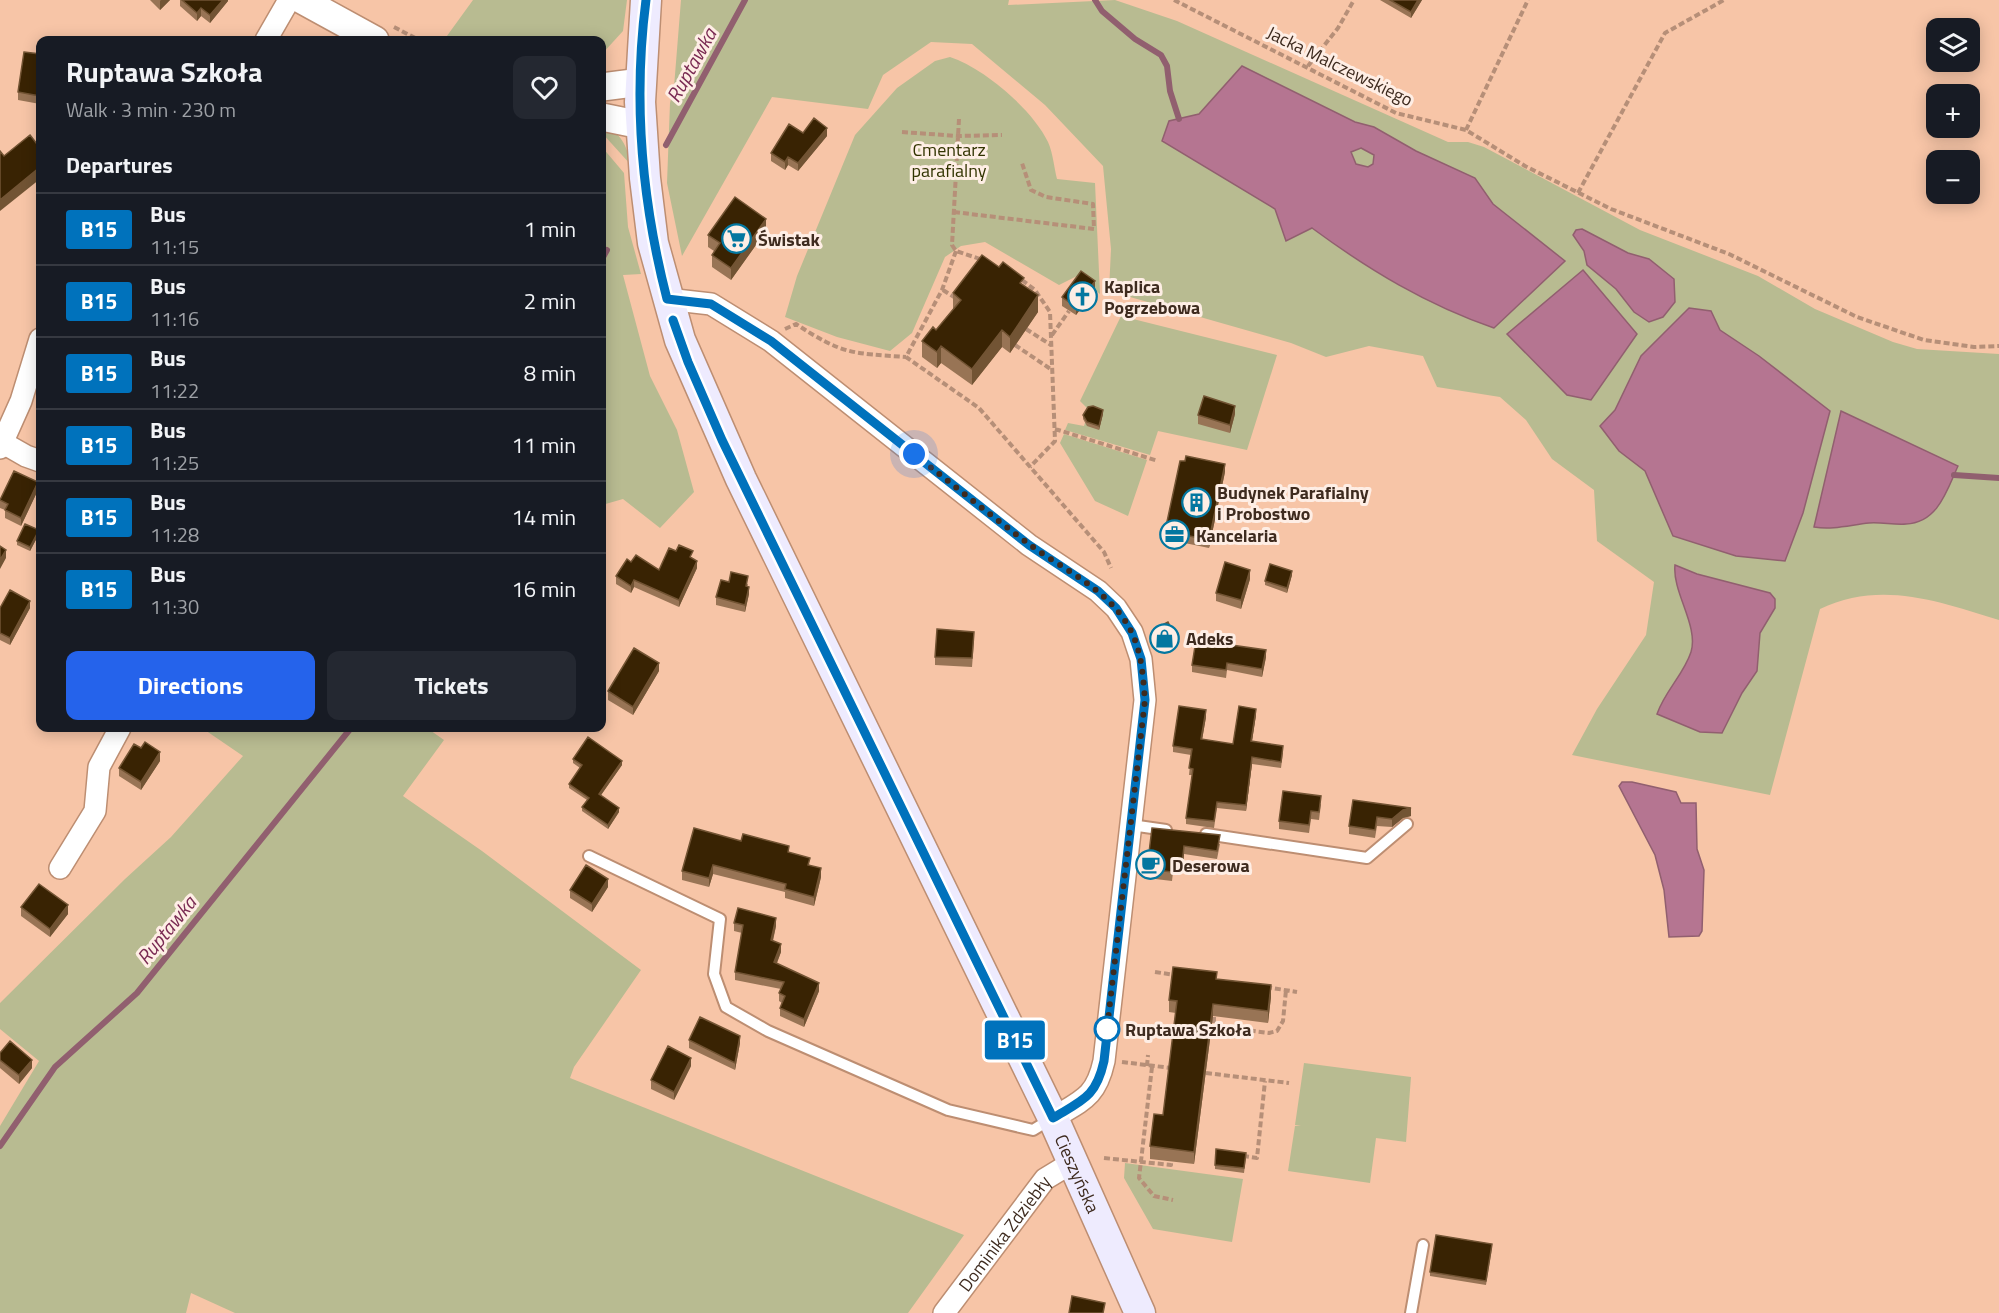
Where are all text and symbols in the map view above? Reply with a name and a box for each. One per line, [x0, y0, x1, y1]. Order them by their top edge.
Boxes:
map controls [1926, 18, 1980, 204]
button: layers [1926, 18, 1980, 72]
street label: Jacka Malczewskiego [1262, 19, 1418, 113]
water label: Ruptawka [658, 21, 725, 108]
text: Ruptawa Szkoła [66, 50, 263, 93]
button: heart [513, 56, 576, 119]
button: + [1926, 84, 1980, 138]
text: Walk · 3 min · 230 m [66, 94, 236, 125]
park label: Cmentarz parafialny [911, 136, 987, 184]
text: Departures [66, 148, 173, 182]
button: − [1926, 150, 1980, 204]
text: Bus [150, 197, 186, 231]
text: 1 min [524, 212, 576, 246]
text: B15 [81, 213, 117, 245]
supermarket icon: Świstak [721, 223, 753, 255]
place label: Świstak [758, 226, 820, 253]
text: 11:15 [150, 231, 199, 262]
text: Bus [150, 269, 186, 303]
place label: Kaplica Pogrzebowa [1104, 273, 1200, 321]
church icon: Kaplica Pogrzebowa [1067, 280, 1099, 312]
text: 2 min [524, 284, 576, 318]
text: B15 [81, 285, 117, 317]
text: 11:16 [150, 303, 199, 334]
text: Bus [150, 341, 186, 375]
text: 8 min [524, 356, 576, 390]
text: B15 [81, 357, 117, 389]
text: 11:22 [150, 375, 199, 406]
text: Bus [150, 413, 186, 447]
text: 11 min [511, 428, 576, 462]
text: B15 [81, 429, 117, 461]
your location [899, 439, 929, 469]
text: 11:25 [150, 447, 199, 478]
place label: Budynek Parafialny i Probostwo [1217, 479, 1369, 527]
text: Bus [150, 485, 186, 519]
building icon: Budynek Parafialny i Probostwo [1180, 486, 1212, 518]
text: 14 min [511, 500, 576, 534]
text: B15 [81, 501, 117, 533]
text: 11:28 [150, 519, 199, 550]
office icon: Kancelaria [1159, 519, 1191, 551]
place label: Kancelaria [1196, 522, 1277, 549]
text: Bus [150, 557, 186, 591]
text: 16 min [511, 572, 576, 606]
text: B15 [81, 573, 117, 605]
text: 11:30 [150, 591, 199, 622]
shop icon: Adeks [1149, 622, 1181, 654]
place label: Adeks [1186, 625, 1234, 652]
button: Directions [66, 651, 315, 720]
button: Tickets [327, 651, 576, 720]
cafe icon: Deserowa [1135, 849, 1167, 881]
place label: Deserowa [1172, 852, 1250, 879]
water label: Ruptawka [129, 888, 204, 971]
marker: Ruptawa Szkoła [1094, 1016, 1120, 1042]
place label: Ruptawa Szkoła [1125, 1016, 1251, 1043]
line badge: B15 [980, 1020, 1050, 1060]
text: B15 [997, 1024, 1033, 1056]
street label: Cieszyńska [1048, 1130, 1107, 1217]
street label: Dominika Zdziebły [951, 1169, 1057, 1297]

